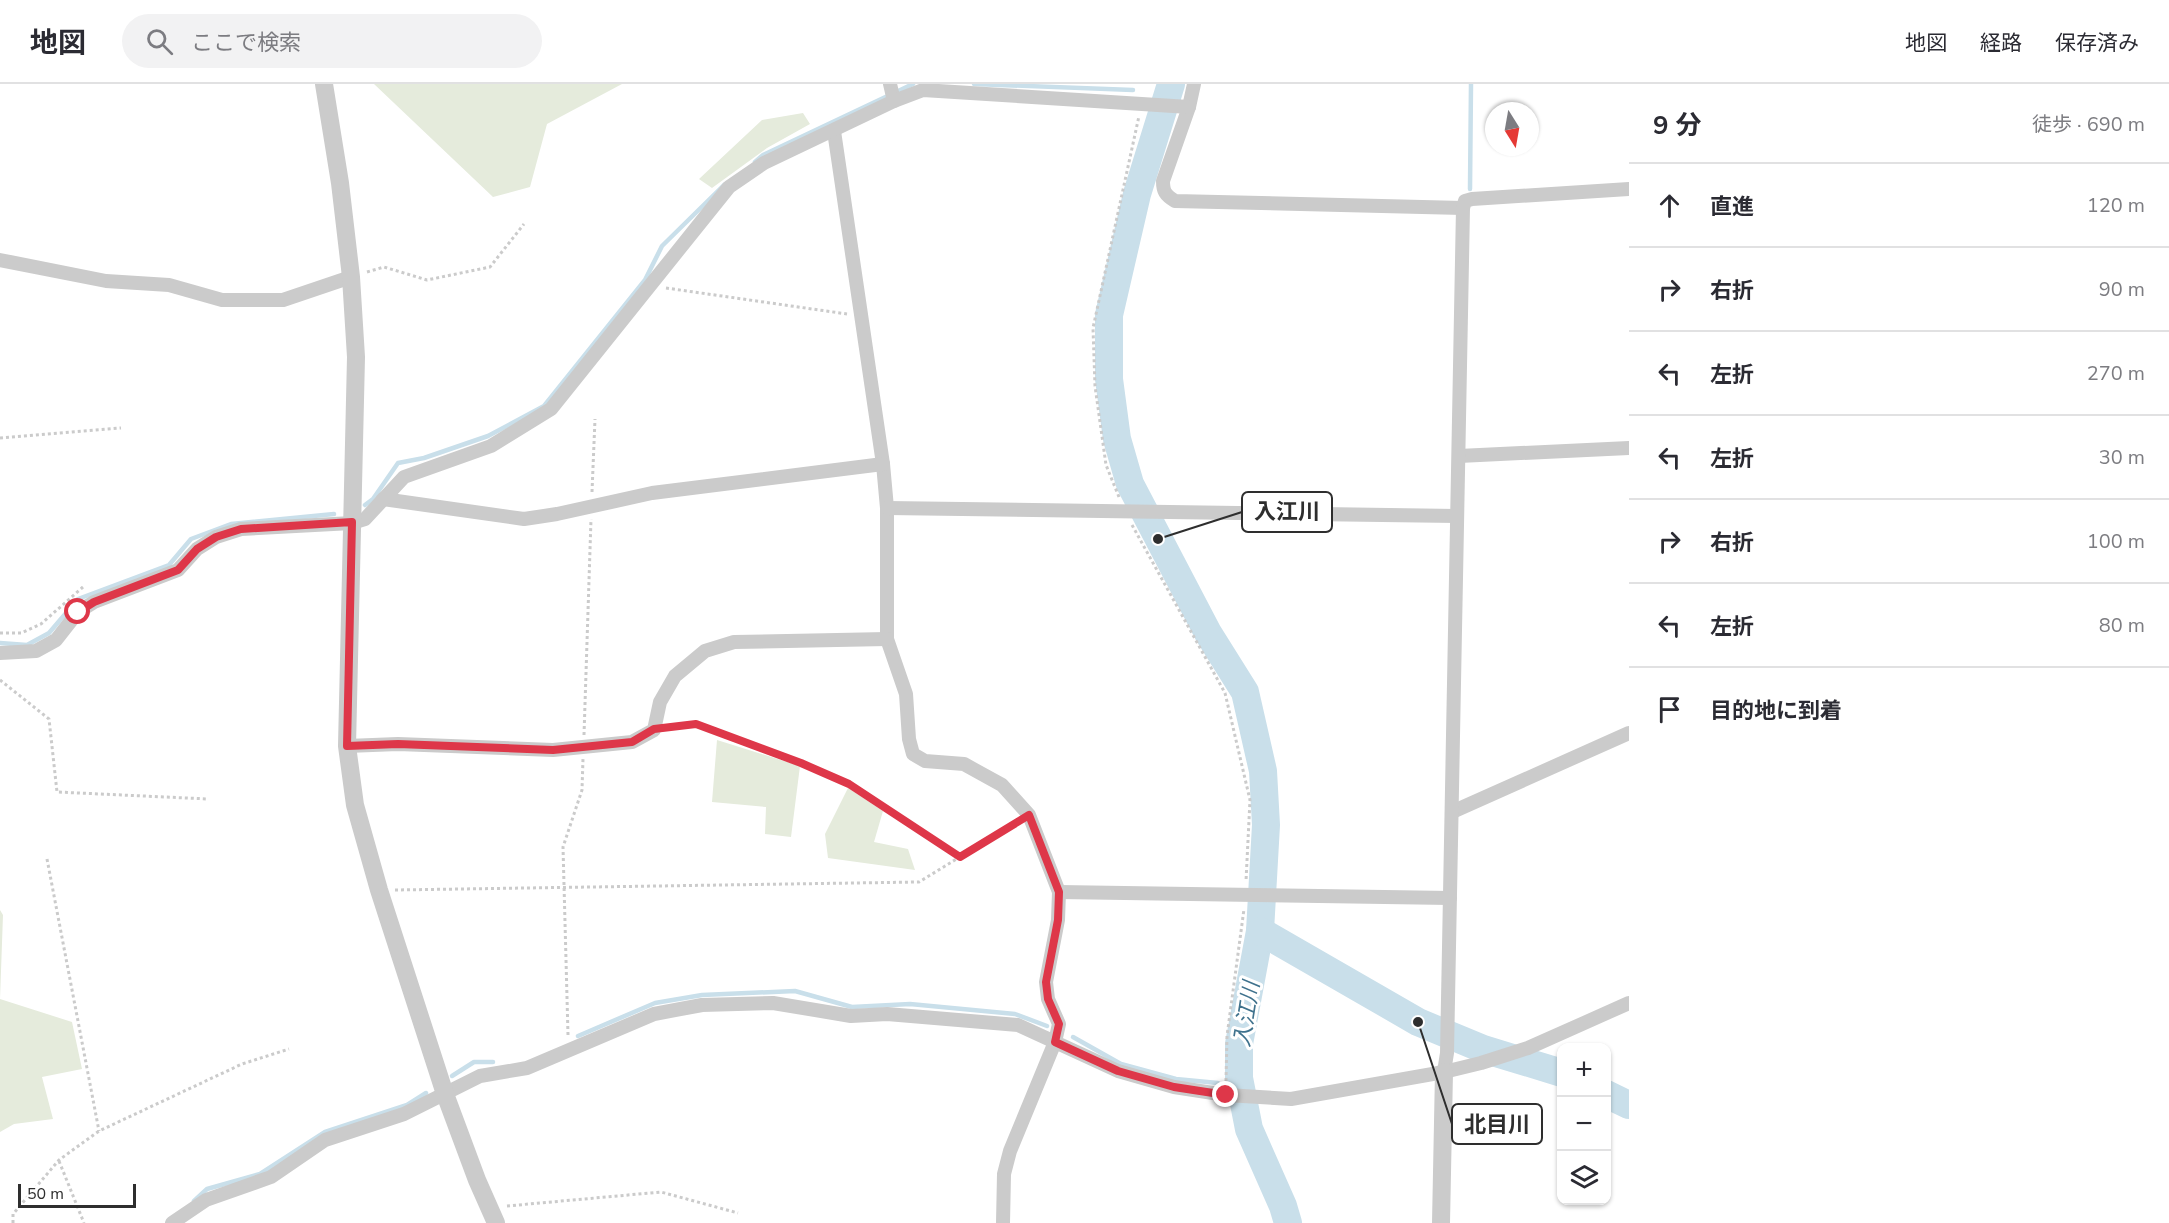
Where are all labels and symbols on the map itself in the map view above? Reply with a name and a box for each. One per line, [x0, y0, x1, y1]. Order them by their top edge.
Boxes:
north arrow [1485, 102, 1539, 156]
callout: 入江川 [1242, 492, 1332, 532]
text: 入江川 [1254, 497, 1320, 527]
route start [64, 598, 90, 624]
water label: 入江川 [1227, 977, 1267, 1049]
route end [1212, 1081, 1238, 1107]
callout: 北目川 [1452, 1104, 1542, 1144]
text: 北目川 [1464, 1110, 1530, 1140]
scale bar [18, 1181, 136, 1208]

